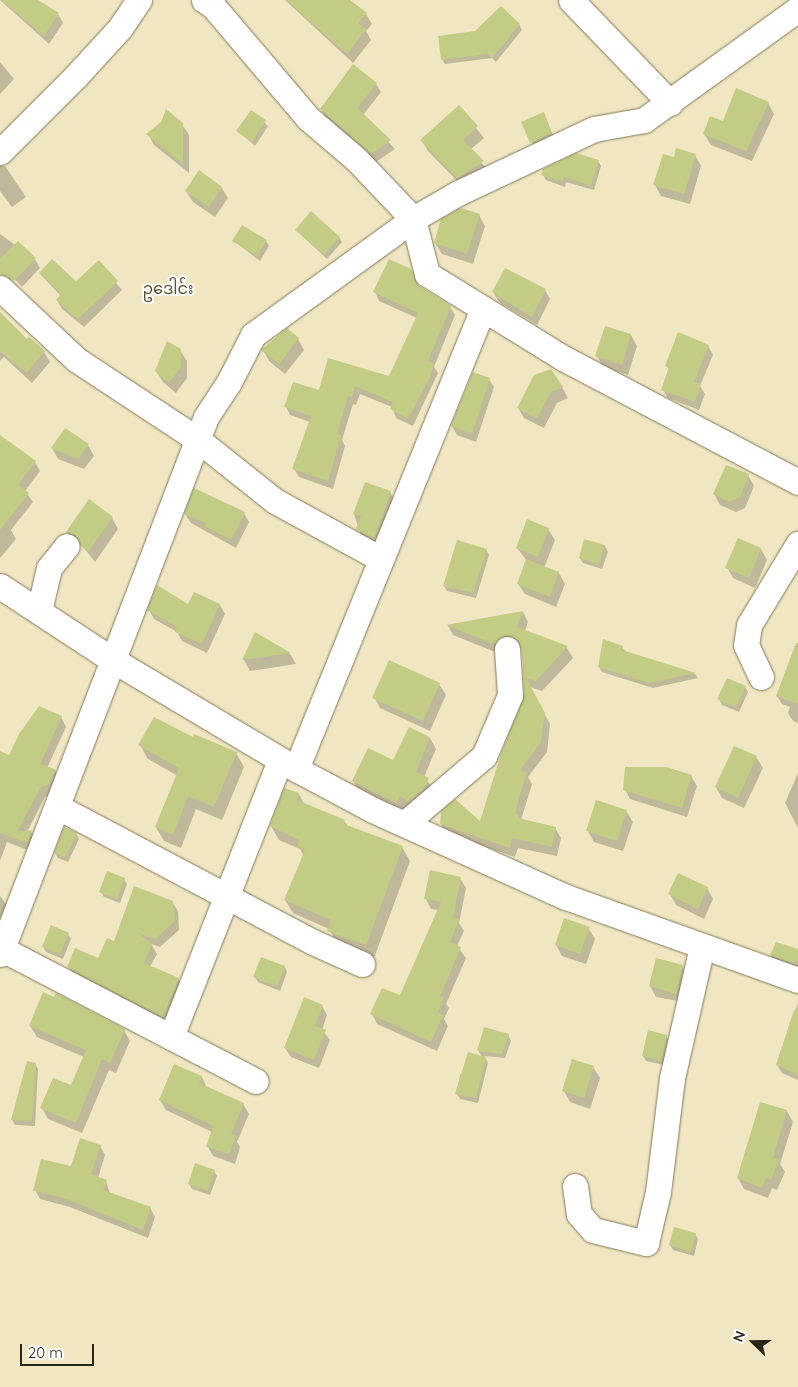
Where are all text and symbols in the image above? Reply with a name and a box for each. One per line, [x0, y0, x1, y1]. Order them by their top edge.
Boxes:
district label: ဥဒေါင်း [143, 278, 193, 298]
north arrow [728, 1317, 778, 1367]
text: N [729, 1328, 749, 1345]
scale bar [22, 1334, 96, 1366]
text: 20 m [28, 1343, 63, 1362]

